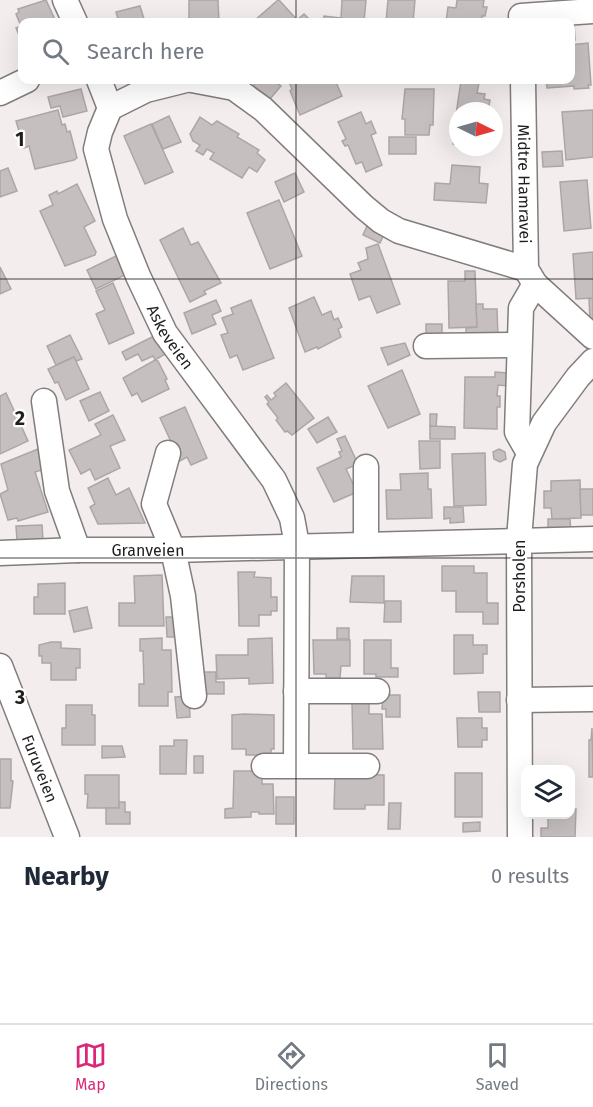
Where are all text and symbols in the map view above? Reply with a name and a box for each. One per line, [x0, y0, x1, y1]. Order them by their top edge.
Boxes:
search box [18, 18, 575, 84]
icon: search [39, 35, 72, 68]
text: Search here [87, 38, 205, 65]
north arrow [449, 102, 503, 156]
street label: Midtre Hamravei [514, 124, 535, 244]
text: 1 [15, 127, 25, 151]
street label: Askeveien [143, 302, 197, 373]
text: 2 [15, 406, 25, 430]
street label: Porsholen [510, 540, 529, 613]
street label: Granveien [111, 541, 185, 560]
text: 3 [14, 685, 25, 709]
street label: Furuveien [18, 732, 62, 805]
map controls [521, 765, 575, 819]
button: layers [521, 765, 575, 819]
text: Nearby [24, 861, 109, 892]
text: 0 results [491, 864, 569, 888]
tab: Map [74, 1039, 107, 1094]
tab: Directions [255, 1039, 328, 1094]
tab: Saved [476, 1039, 519, 1094]

